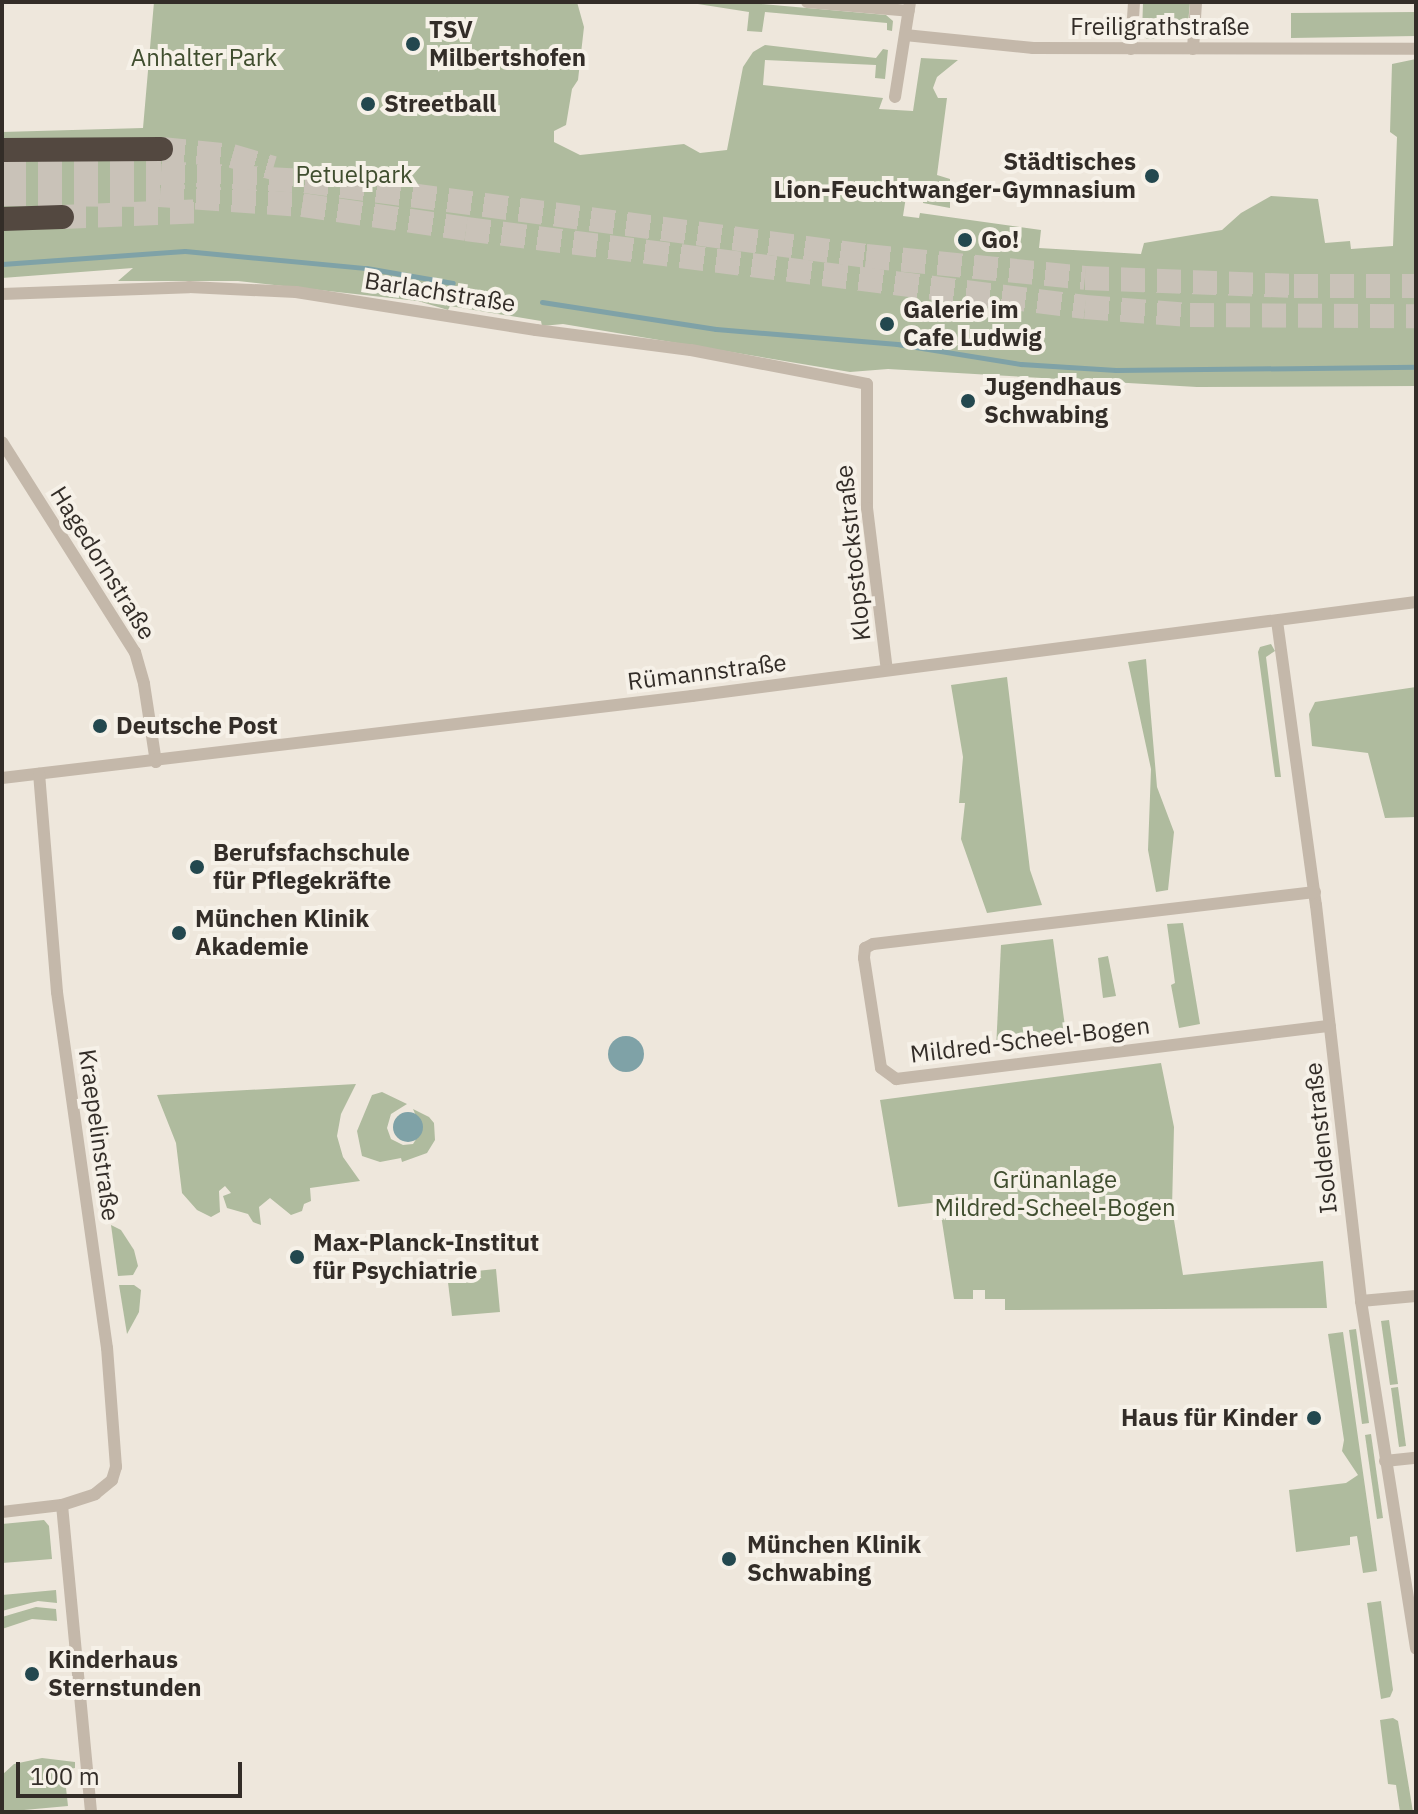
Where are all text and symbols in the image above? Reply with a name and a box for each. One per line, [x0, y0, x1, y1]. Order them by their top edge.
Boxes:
street label: Freiligrathstraße [1070, 13, 1250, 41]
place label: TSV Milbertshofen [429, 16, 586, 72]
marker: TSV Milbertshofen [404, 35, 422, 53]
park label: Anhalter Park [131, 44, 277, 72]
place label: Streetball [384, 90, 496, 118]
marker: Streetball [359, 95, 377, 113]
place label: Städtisches Lion-Feuchtwanger-Gymnasium [774, 148, 1136, 204]
park label: Petuelpark [295, 161, 413, 189]
marker: Städtisches Lion-Feuchtwanger-Gymnasium [1143, 167, 1161, 185]
place label: Go! [981, 226, 1019, 254]
marker: Go! [956, 231, 974, 249]
street label: Barlachstraße [363, 266, 517, 318]
place label: Galerie im Cafe Ludwig [903, 296, 1042, 352]
marker: Galerie im Cafe Ludwig [878, 315, 896, 333]
place label: Jugendhaus Schwabing [984, 373, 1122, 429]
marker: Jugendhaus Schwabing [959, 392, 977, 410]
street label: Klopstockstraße [829, 464, 877, 642]
street label: Hagedornstraße [44, 481, 162, 645]
street label: Rümannstraße [626, 648, 788, 696]
place label: Deutsche Post [116, 712, 278, 740]
marker: Deutsche Post [91, 717, 109, 735]
place label: Berufsfachschule für Pflegekräfte [213, 839, 410, 895]
marker: Berufsfachschule für Pflegekräfte [188, 858, 206, 876]
place label: München Klinik Akademie [195, 905, 369, 961]
marker: München Klinik Akademie [170, 924, 188, 942]
street label: Mildred-Scheel-Bogen [909, 1011, 1151, 1069]
street label: Kraepelinstraße [73, 1047, 125, 1223]
street label: Isoldenstraße [1299, 1061, 1343, 1215]
park label: Grünanlage Mildred-Scheel-Bogen [934, 1166, 1176, 1222]
place label: Max-Planck-Institut für Psychiatrie [313, 1229, 539, 1285]
marker: Max-Planck-Institut für Psychiatrie [288, 1248, 306, 1266]
place label: Haus für Kinder [1121, 1404, 1298, 1432]
marker: Haus für Kinder [1305, 1409, 1323, 1427]
place label: München Klinik Schwabing [747, 1531, 921, 1587]
marker: München Klinik Schwabing [718, 1548, 740, 1570]
place label: Kinderhaus Sternstunden [48, 1646, 202, 1702]
marker: Kinderhaus Sternstunden [23, 1665, 41, 1683]
scale bar [20, 1746, 246, 1796]
text: 100 m [30, 1760, 100, 1792]

